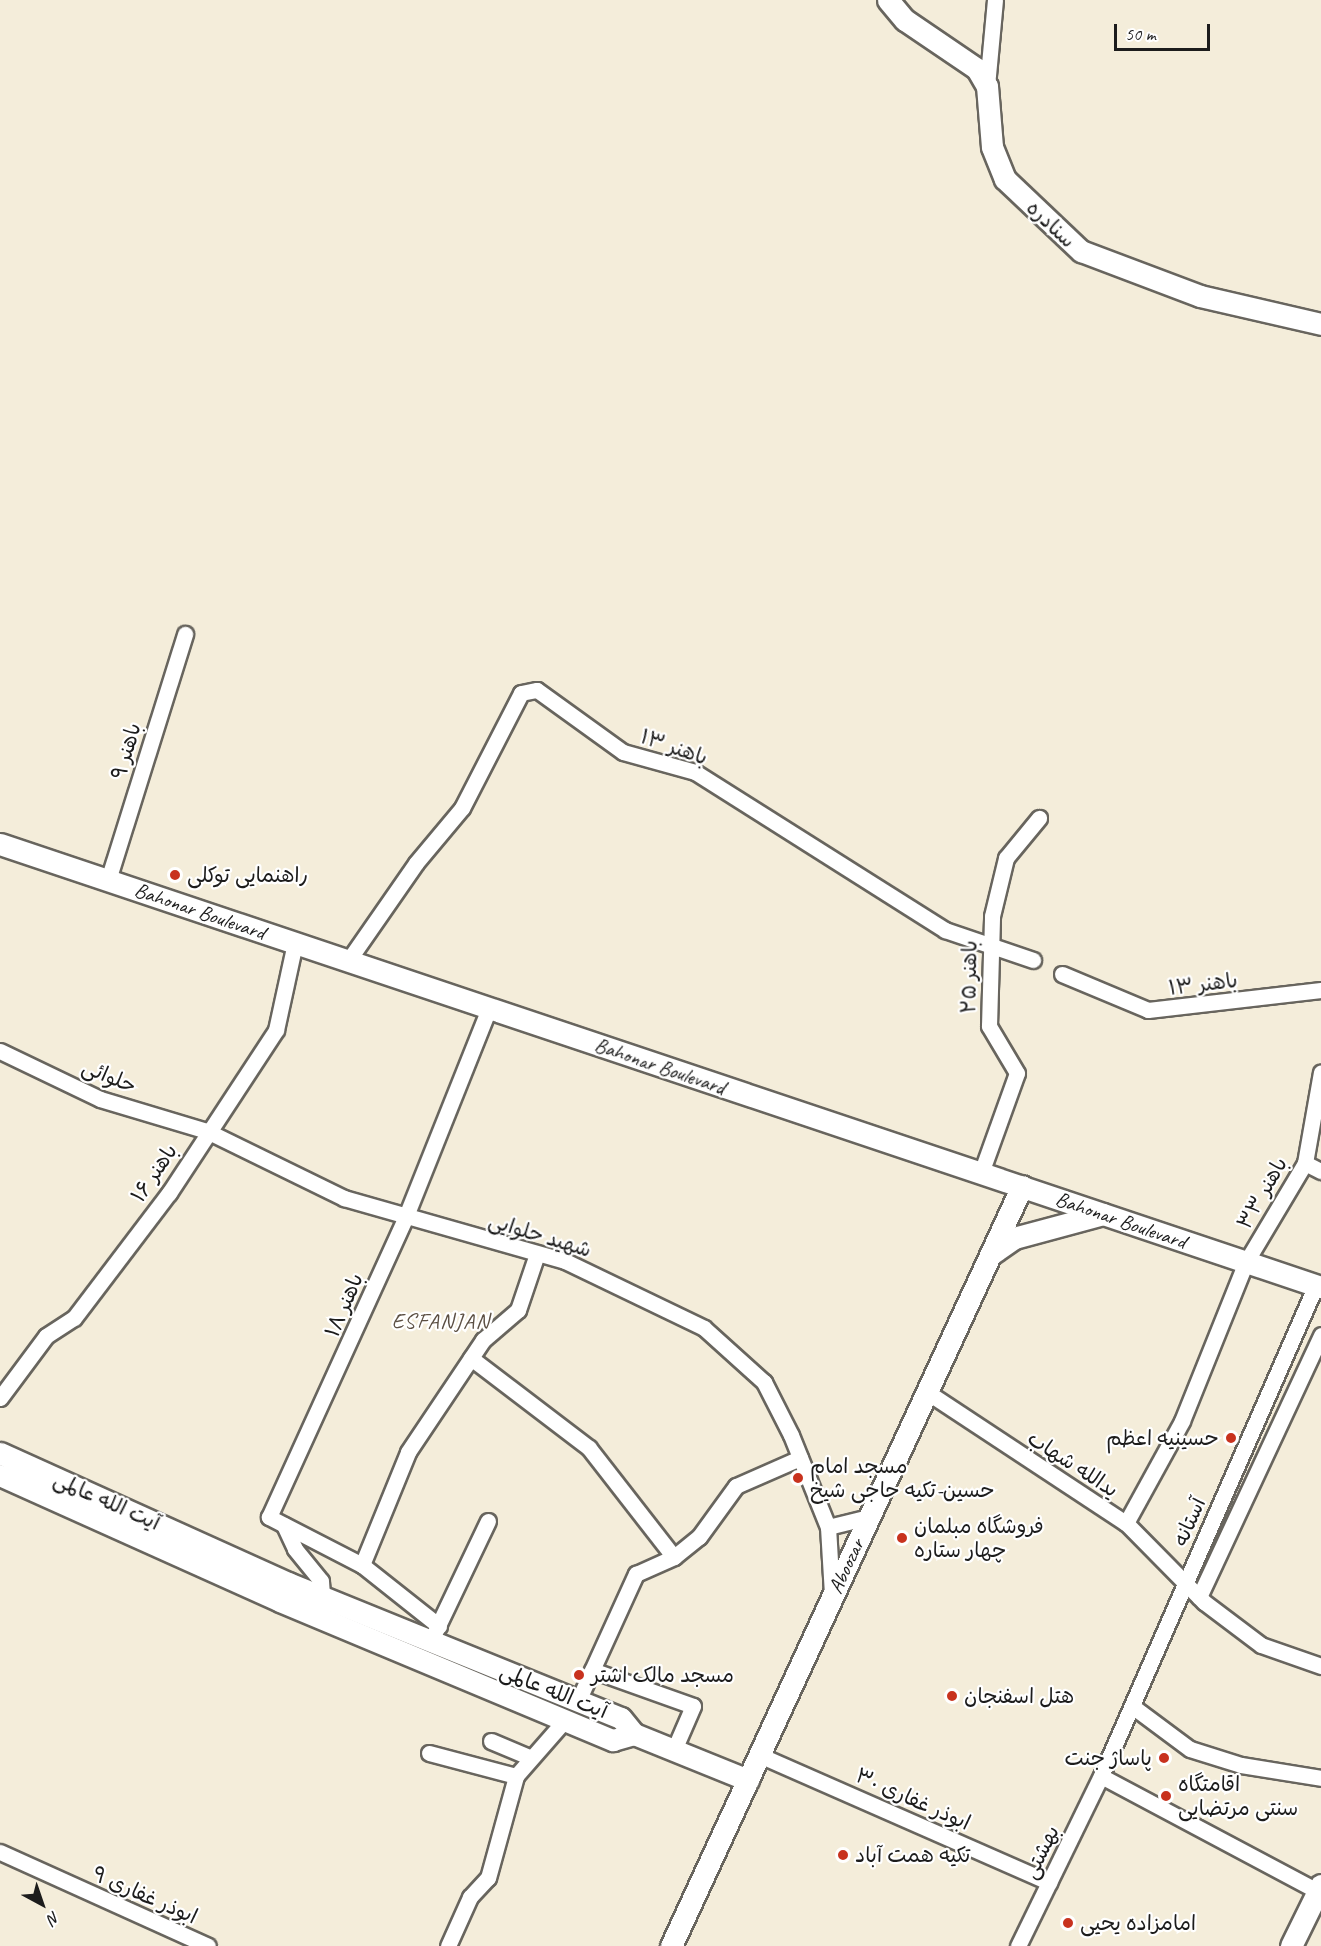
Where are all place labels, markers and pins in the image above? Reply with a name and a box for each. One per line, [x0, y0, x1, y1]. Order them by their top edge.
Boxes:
place label: راهنمایی توکلی [187, 862, 308, 888]
marker: راهنمایی توکلی [168, 868, 182, 882]
place label: حسینیه اعظم [1106, 1425, 1219, 1451]
marker: حسینیه اعظم [1224, 1431, 1238, 1445]
place label: مسجد امام حسین-تکیه حاجی شیخ [810, 1453, 995, 1503]
marker: مسجد امام حسین-تکیه حاجی شیخ [791, 1471, 805, 1485]
place label: فروشگاه مبلمان چهار ستاره [914, 1513, 1044, 1563]
marker: فروشگاه مبلمان چهار ستاره [895, 1531, 909, 1545]
place label: مسجد مالک اشتر [591, 1662, 734, 1688]
marker: مسجد مالک اشتر [572, 1668, 586, 1682]
place label: هتل اسفنجان [964, 1683, 1074, 1709]
marker: هتل اسفنجان [945, 1689, 959, 1703]
place label: پاساژ جنت [1065, 1745, 1152, 1771]
marker: پاساژ جنت [1157, 1751, 1171, 1765]
place label: اقامتگاه سنتی مرتضایی [1178, 1771, 1298, 1821]
marker: اقامتگاه سنتی مرتضایی [1159, 1789, 1173, 1803]
place label: تکیه همت آباد [855, 1842, 970, 1868]
marker: تکیه همت آباد [836, 1848, 850, 1862]
place label: امامزاده یحیی [1080, 1910, 1196, 1936]
marker: امامزاده یحیی [1061, 1916, 1075, 1930]

